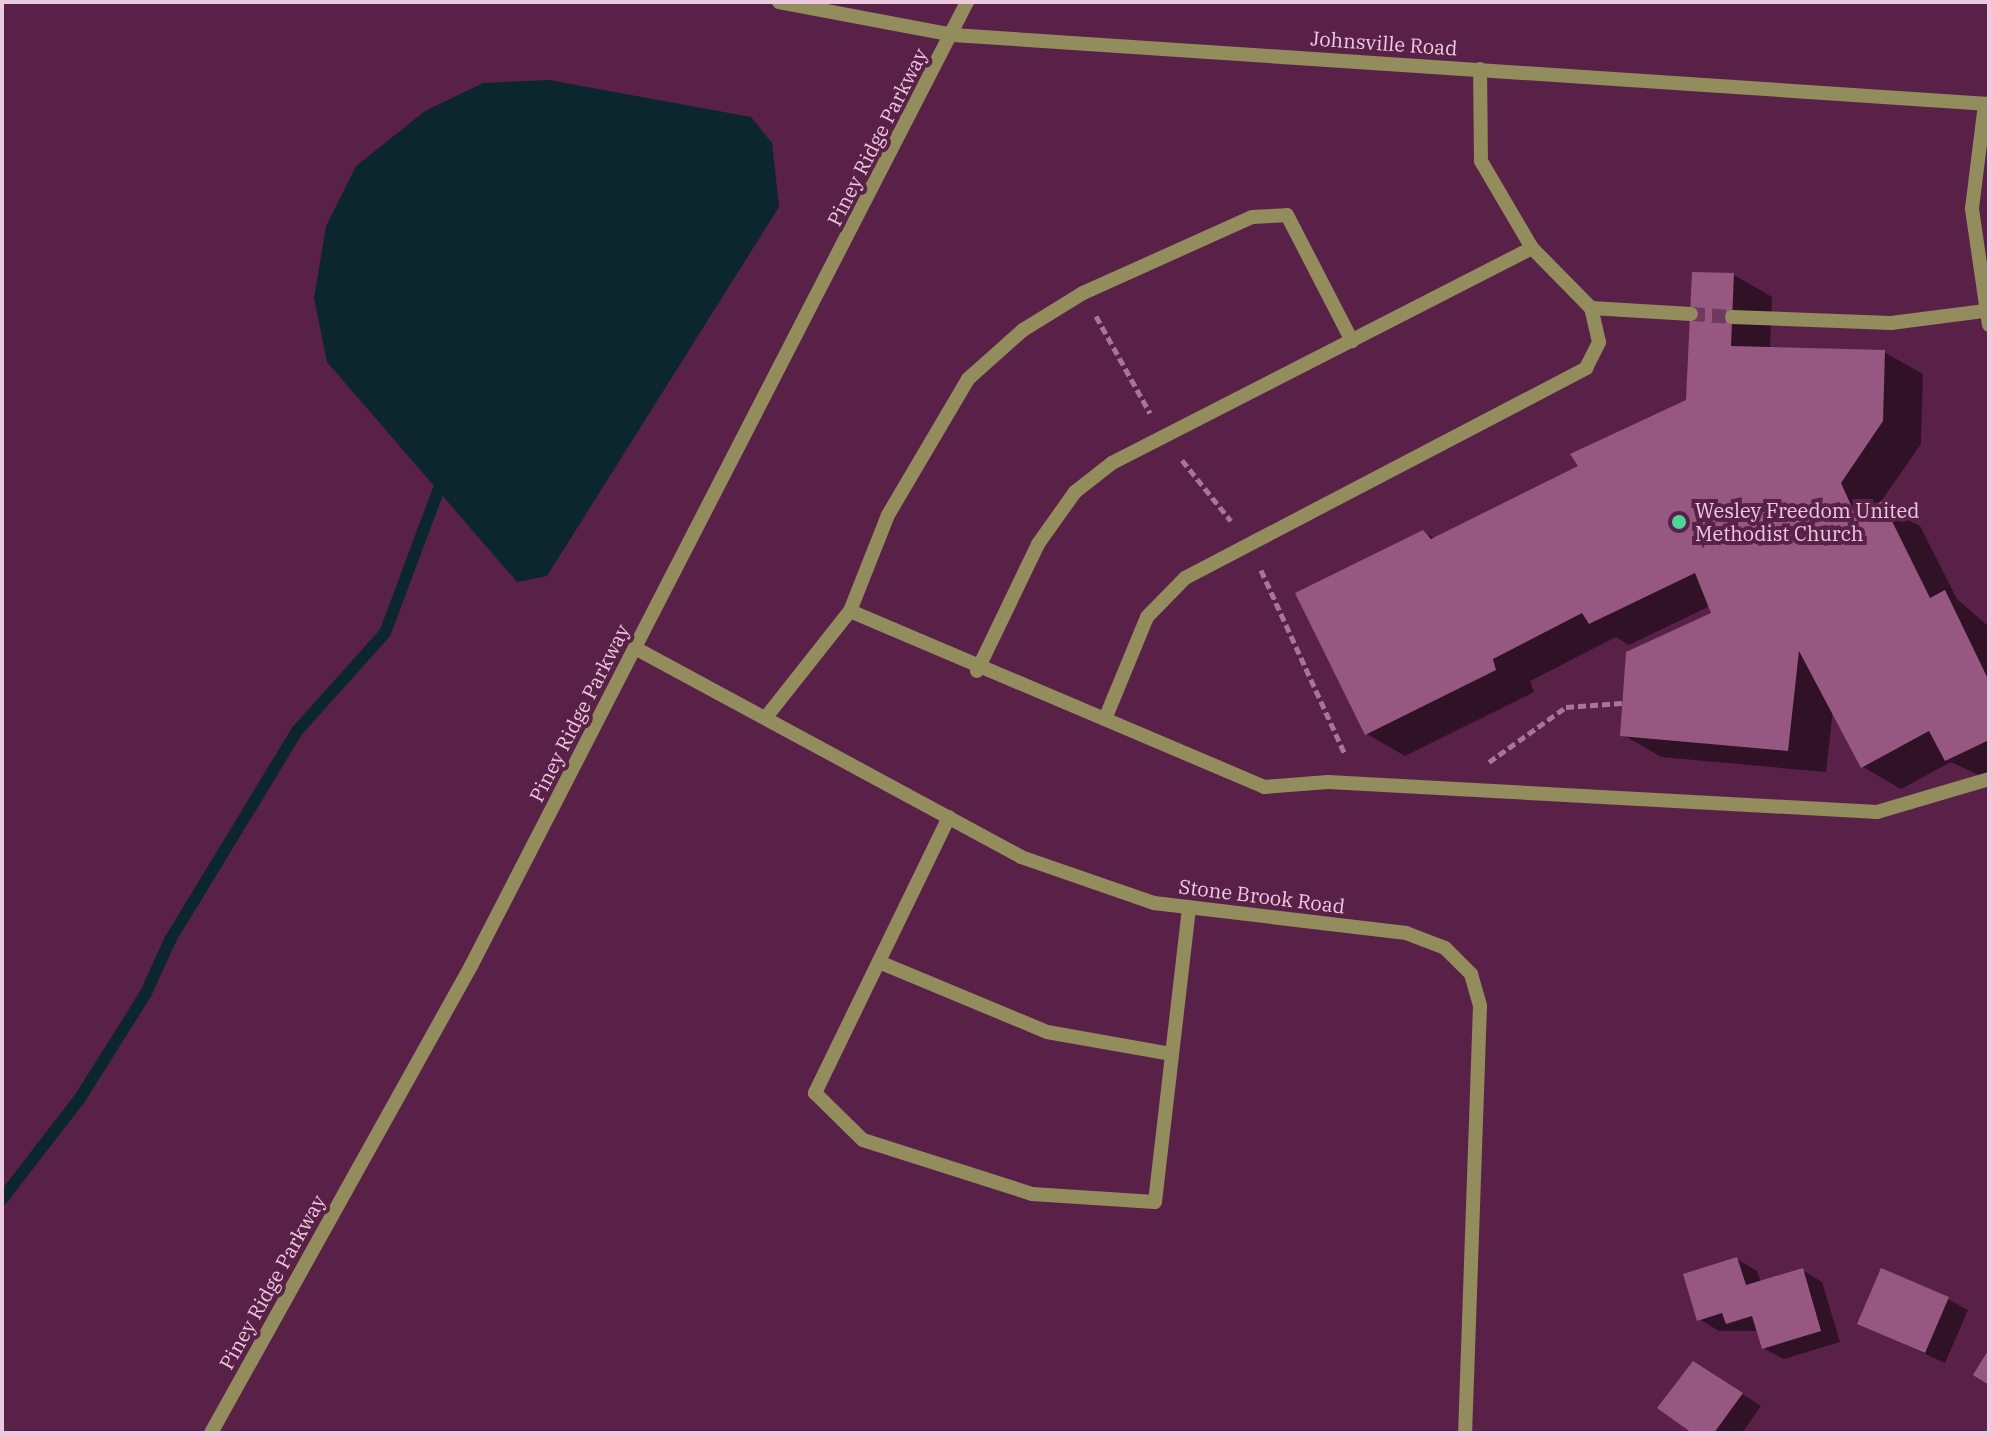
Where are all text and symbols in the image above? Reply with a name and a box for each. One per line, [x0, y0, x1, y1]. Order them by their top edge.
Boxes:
street label: Johnsville Road [1310, 26, 1458, 60]
street label: Piney Ridge Parkway [822, 44, 932, 230]
place label: Wesley Freedom United Methodist Church [1695, 498, 1919, 545]
marker: Wesley Freedom United Methodist Church [1670, 513, 1688, 531]
street label: Piney Ridge Parkway [524, 620, 634, 806]
street label: Stone Brook Road [1178, 874, 1346, 918]
street label: Piney Ridge Parkway [214, 1190, 330, 1374]

